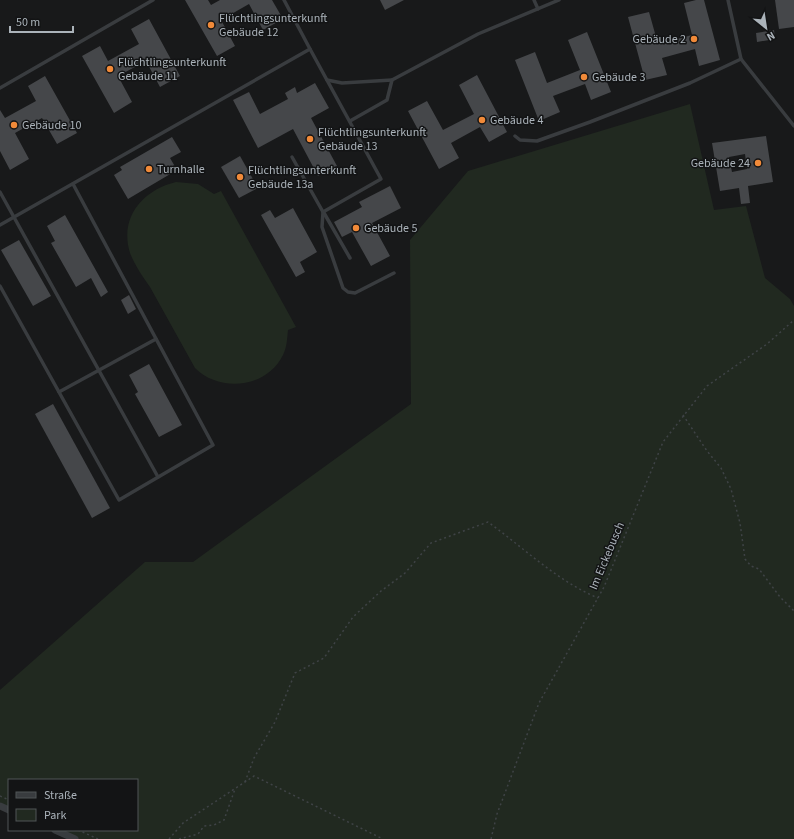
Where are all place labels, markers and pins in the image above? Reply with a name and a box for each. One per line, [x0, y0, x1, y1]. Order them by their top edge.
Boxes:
place label: Flüchtlingsunterkunft Gebäude 12 [219, 10, 327, 41]
marker: Flüchtlingsunterkunft Gebäude 12 [206, 20, 216, 30]
place label: Gebäude 2 [633, 31, 686, 48]
marker: Gebäude 2 [689, 34, 699, 44]
place label: Flüchtlingsunterkunft Gebäude 11 [118, 54, 226, 85]
marker: Flüchtlingsunterkunft Gebäude 11 [105, 64, 115, 74]
place label: Gebäude 3 [592, 69, 645, 86]
marker: Gebäude 3 [579, 72, 589, 82]
place label: Gebäude 4 [490, 112, 543, 129]
marker: Gebäude 4 [477, 115, 487, 125]
place label: Gebäude 10 [22, 117, 81, 134]
marker: Gebäude 10 [9, 120, 19, 130]
place label: Flüchtlingsunterkunft Gebäude 13 [318, 124, 426, 155]
marker: Flüchtlingsunterkunft Gebäude 13 [305, 134, 315, 144]
place label: Gebäude 24 [691, 155, 750, 172]
marker: Gebäude 24 [753, 158, 763, 168]
place label: Turnhalle [157, 161, 205, 178]
place label: Flüchtlingsunterkunft Gebäude 13a [248, 162, 356, 193]
marker: Turnhalle [144, 164, 154, 174]
marker: Flüchtlingsunterkunft Gebäude 13a [235, 172, 245, 182]
place label: Gebäude 5 [364, 220, 417, 237]
marker: Gebäude 5 [351, 223, 361, 233]

